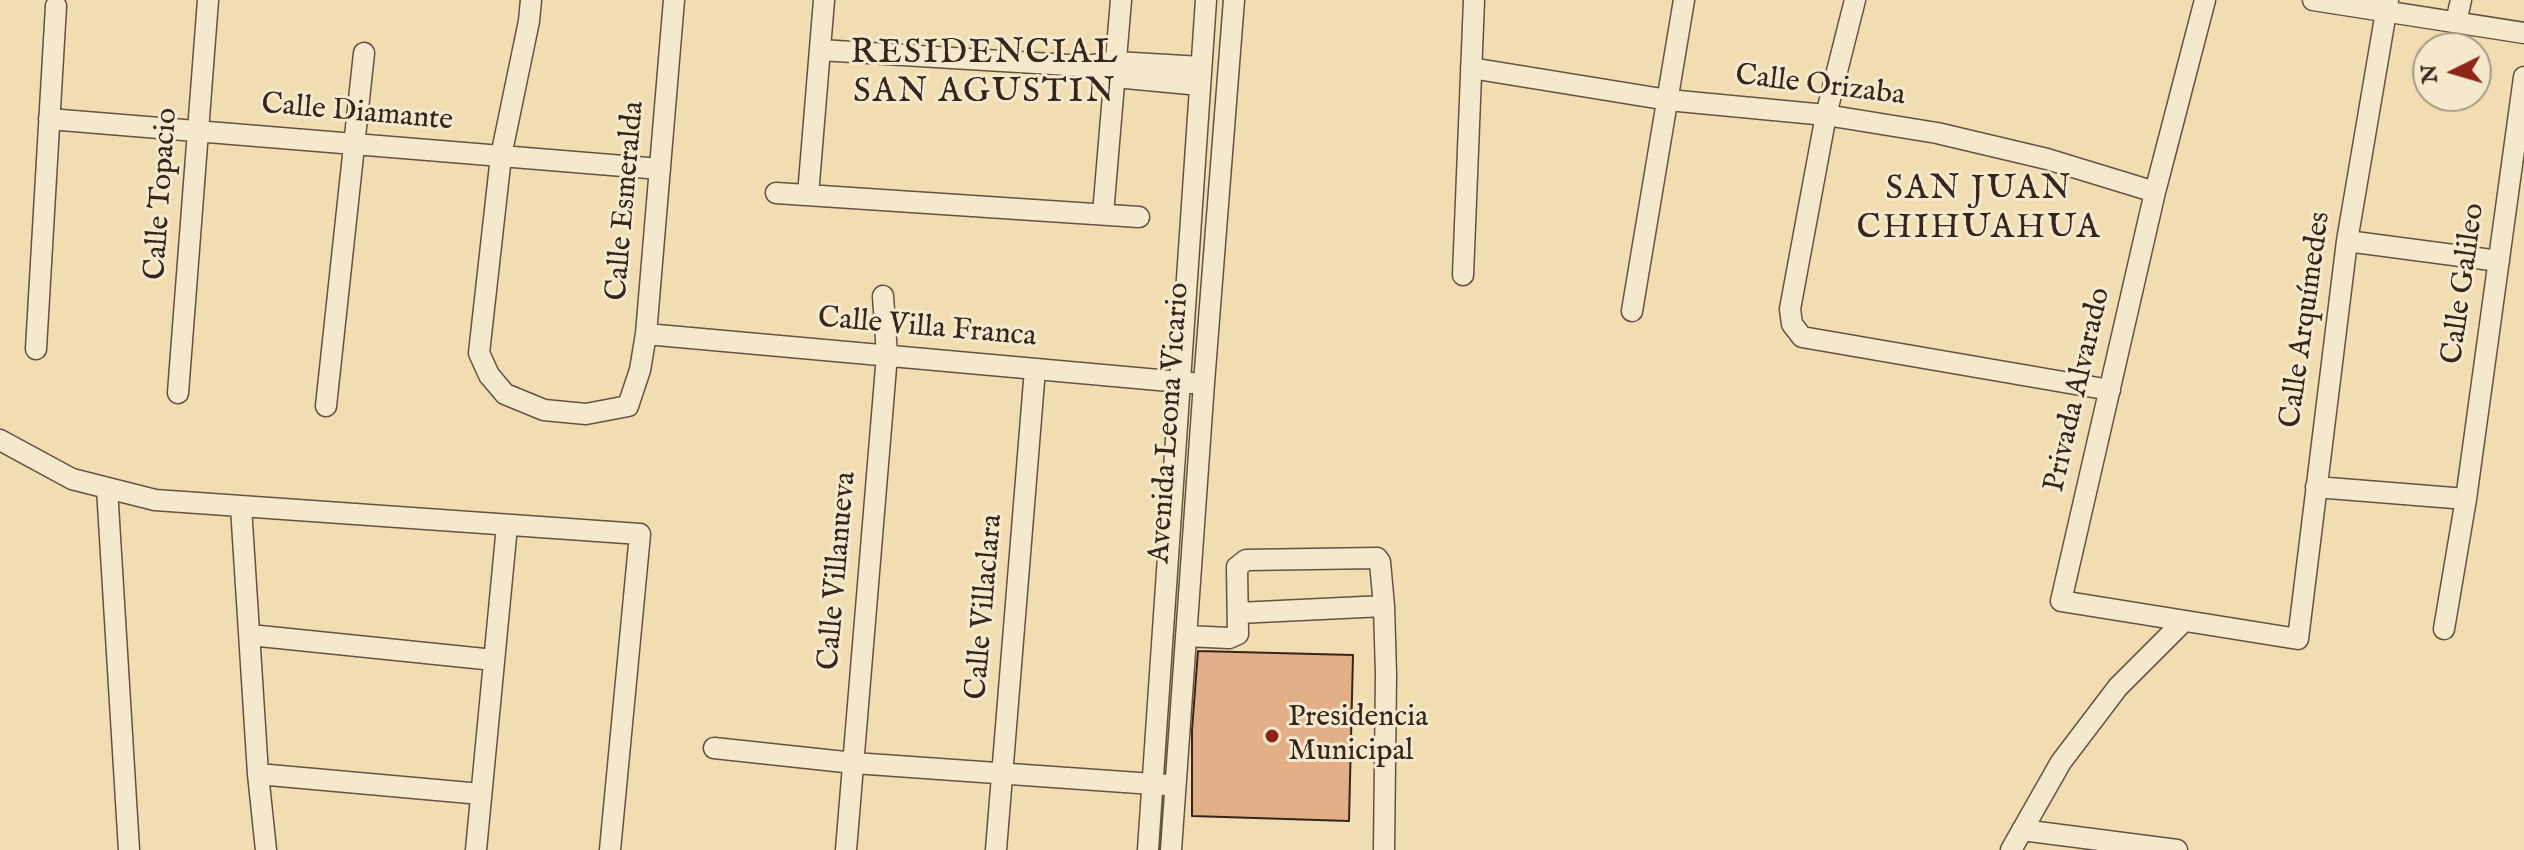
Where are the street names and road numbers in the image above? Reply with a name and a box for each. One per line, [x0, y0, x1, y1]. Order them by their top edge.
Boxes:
street label: Calle Orizaba [1733, 59, 1907, 115]
street label: Calle Diamante [260, 88, 454, 140]
street label: Calle Esmeralda [600, 100, 654, 302]
street label: Calle Topacio [139, 107, 187, 281]
street label: Calle Galileo [2436, 201, 2494, 367]
street label: Calle Arquímedes [2274, 210, 2340, 430]
street label: Avenida Leona Vicario [1143, 281, 1199, 565]
street label: Privada Alvarado [2038, 284, 2120, 496]
street label: Calle Villa Franca [816, 302, 1038, 356]
street label: Calle Villanueva [812, 470, 866, 672]
street label: Calle Villaclara [960, 513, 1012, 701]

